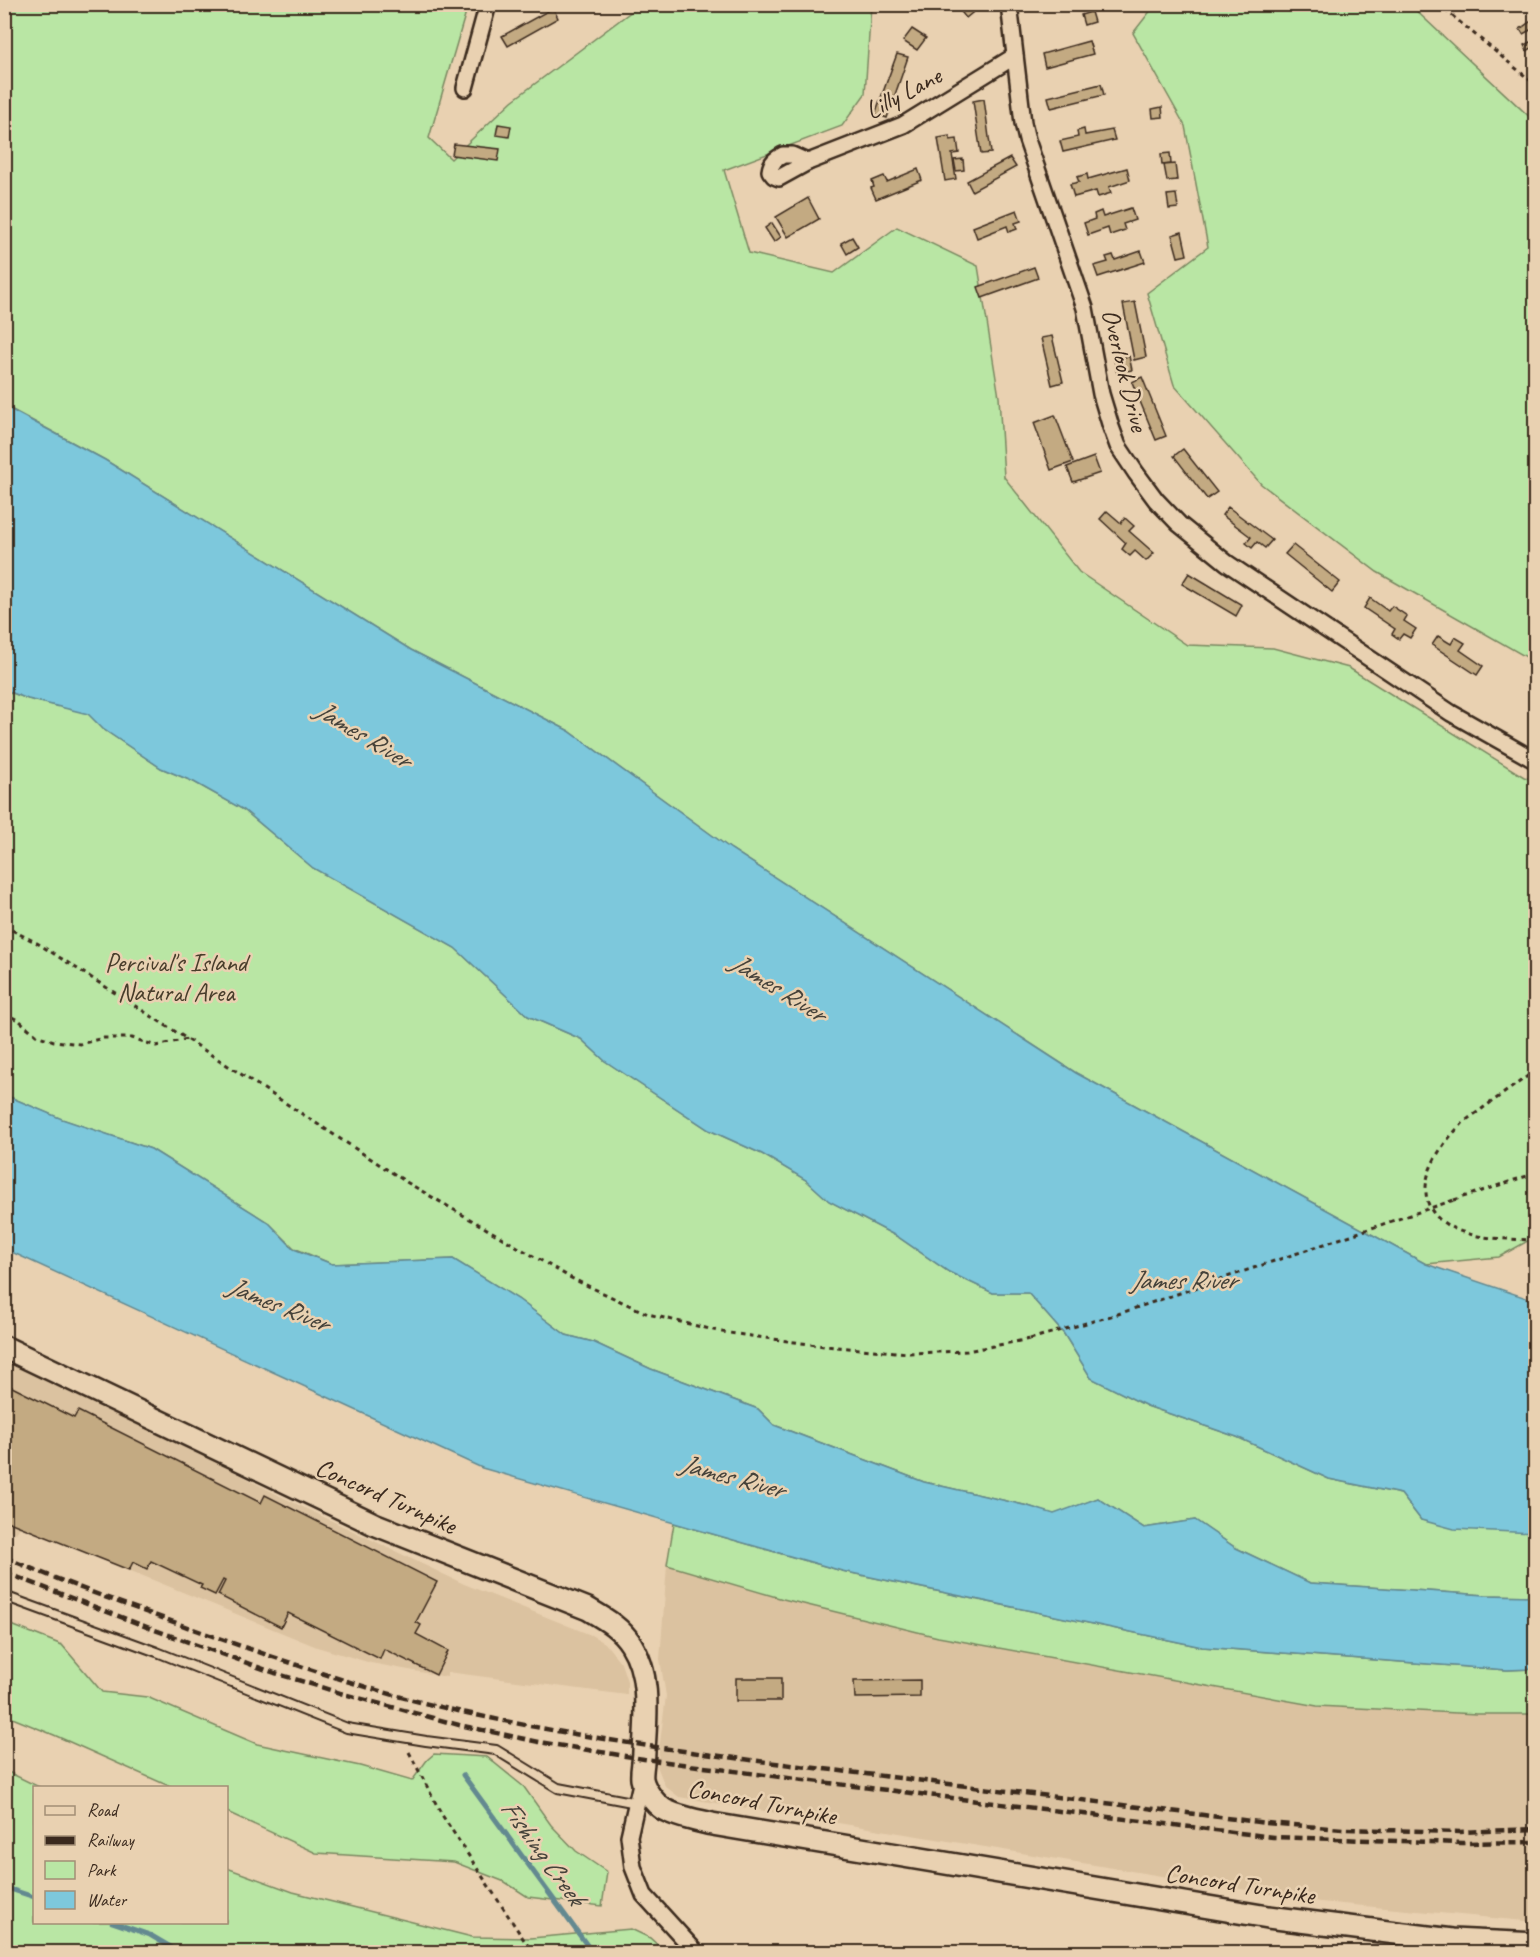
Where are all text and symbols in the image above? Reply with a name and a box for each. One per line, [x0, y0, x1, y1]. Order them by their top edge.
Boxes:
street label: Lilly Lane [859, 59, 948, 127]
street label: Overlook Drive [1094, 305, 1156, 436]
water label: James River [307, 691, 421, 778]
water label: James River [723, 944, 836, 1032]
park label: Percival's Island Natural Area [105, 946, 251, 1009]
water label: James River [1128, 1263, 1241, 1297]
water label: James River [221, 1268, 338, 1341]
water label: James River [675, 1445, 792, 1507]
street label: Concord Turnpike [311, 1450, 463, 1542]
street label: Concord Turnpike [685, 1771, 841, 1833]
legend [33, 1786, 228, 1924]
water label: Fishing Creek [493, 1793, 596, 1916]
text: Road [87, 1799, 120, 1821]
text: Railway [87, 1829, 135, 1851]
street label: Concord Turnpike [1163, 1856, 1318, 1912]
text: Park [87, 1859, 117, 1881]
text: Water [87, 1889, 128, 1911]

